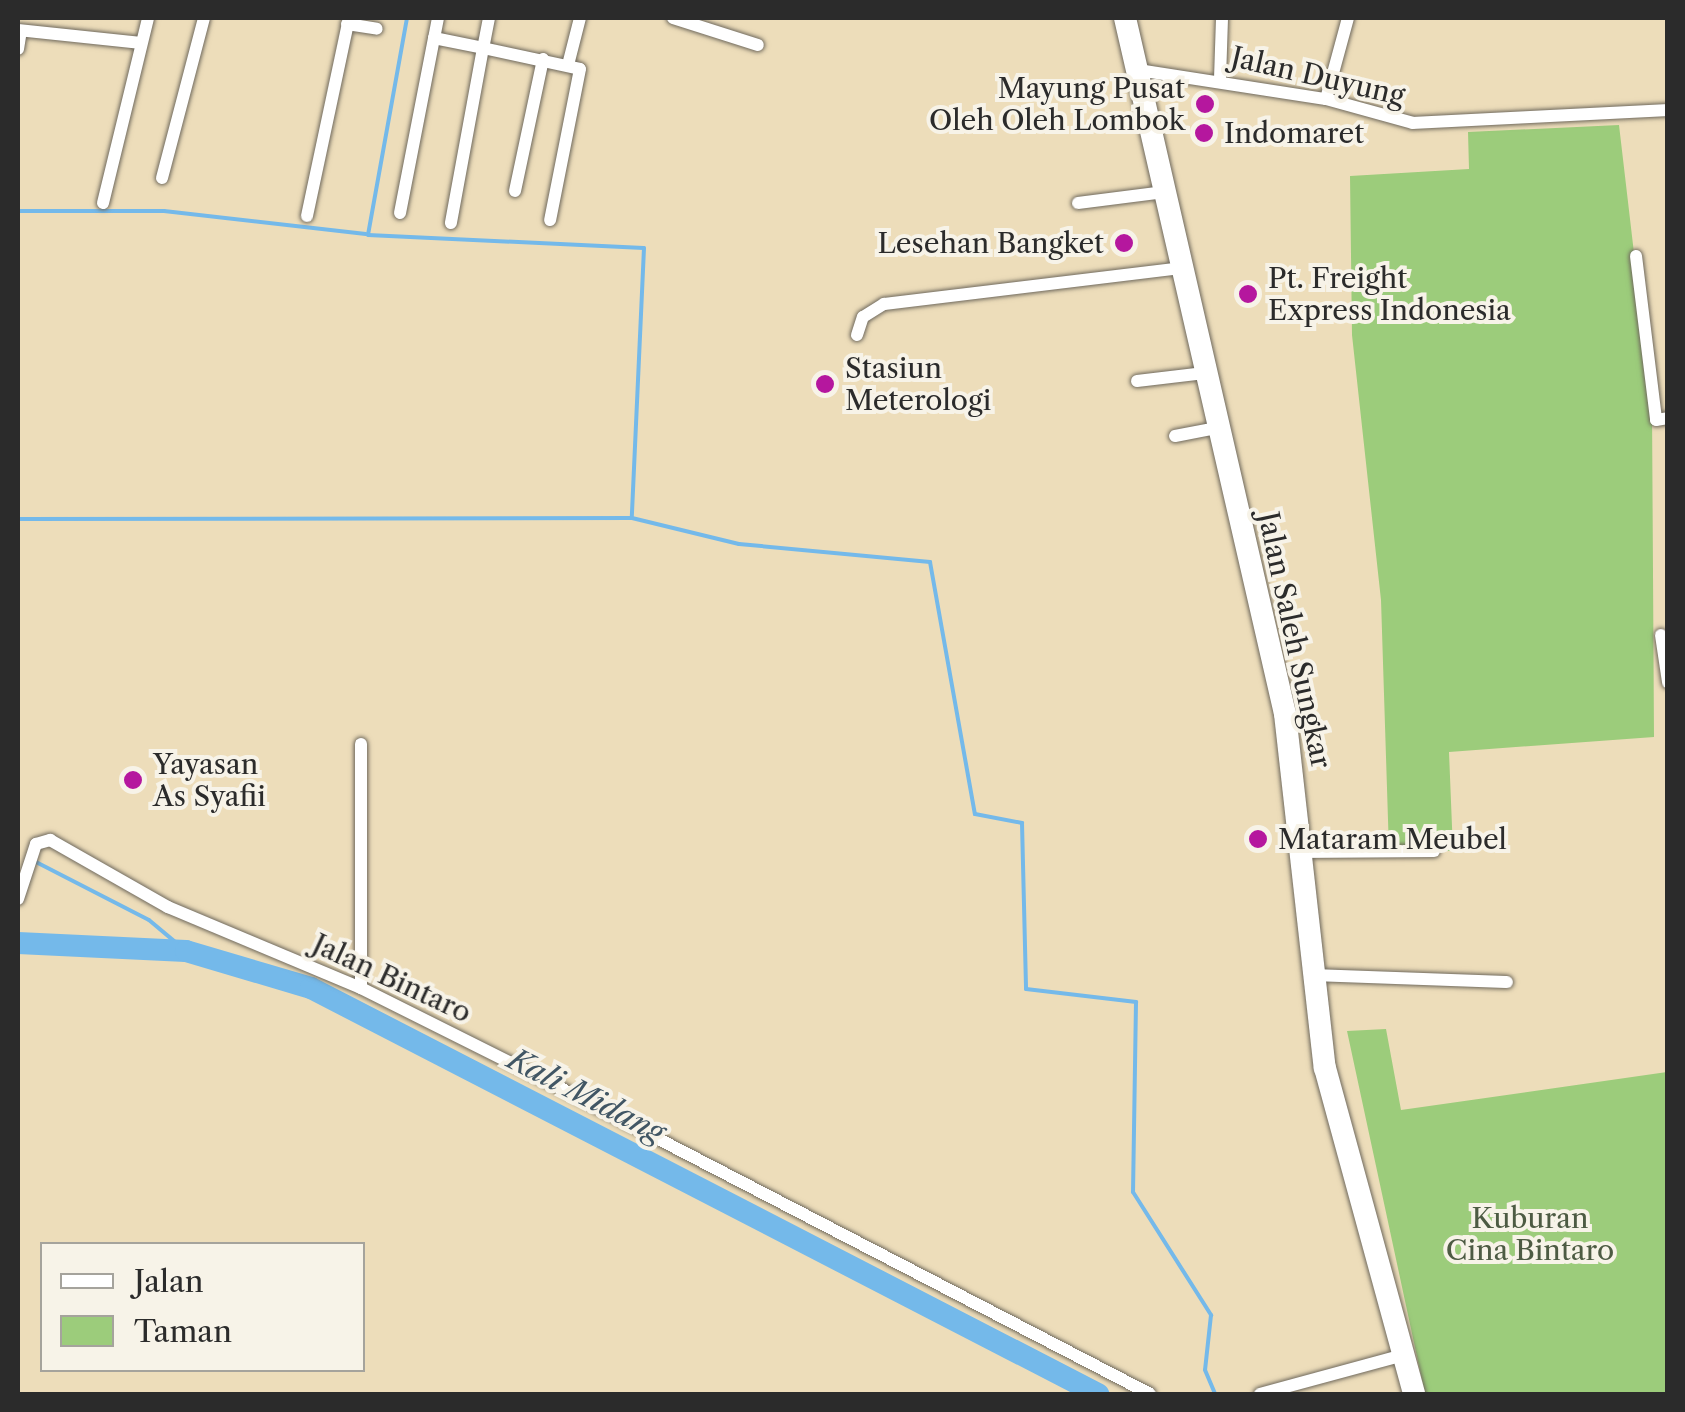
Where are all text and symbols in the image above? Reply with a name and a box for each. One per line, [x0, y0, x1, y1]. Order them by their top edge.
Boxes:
street label: Jalan Duyung [1228, 40, 1408, 112]
place label: Mayung Pusat Oleh Oleh Lombok [929, 71, 1185, 137]
marker: Mayung Pusat Oleh Oleh Lombok [1194, 93, 1216, 115]
place label: Indomaret [1224, 116, 1364, 150]
marker: Indomaret [1193, 122, 1215, 144]
place label: Lesehan Bangket [878, 226, 1104, 260]
marker: Lesehan Bangket [1113, 232, 1135, 254]
place label: Pt. Freight Express Indonesia [1268, 261, 1511, 327]
marker: Pt. Freight Express Indonesia [1237, 283, 1259, 305]
place label: Stasiun Meterologi [845, 351, 991, 417]
marker: Stasiun Meterologi [814, 373, 836, 395]
street label: Jalan Saleh Sungkar [1251, 509, 1339, 771]
place label: Yayasan As Syafii [153, 747, 266, 813]
marker: Yayasan As Syafii [122, 769, 144, 791]
place label: Mataram Meubel [1278, 822, 1507, 856]
marker: Mataram Meubel [1247, 828, 1269, 850]
street label: Jalan Bintaro [307, 927, 477, 1029]
water label: Kali Midang [502, 1041, 670, 1151]
park label: Kuburan Cina Bintaro [1446, 1201, 1614, 1267]
legend [40, 1242, 365, 1372]
text: Jalan [134, 1263, 204, 1300]
text: Taman [134, 1313, 232, 1350]

